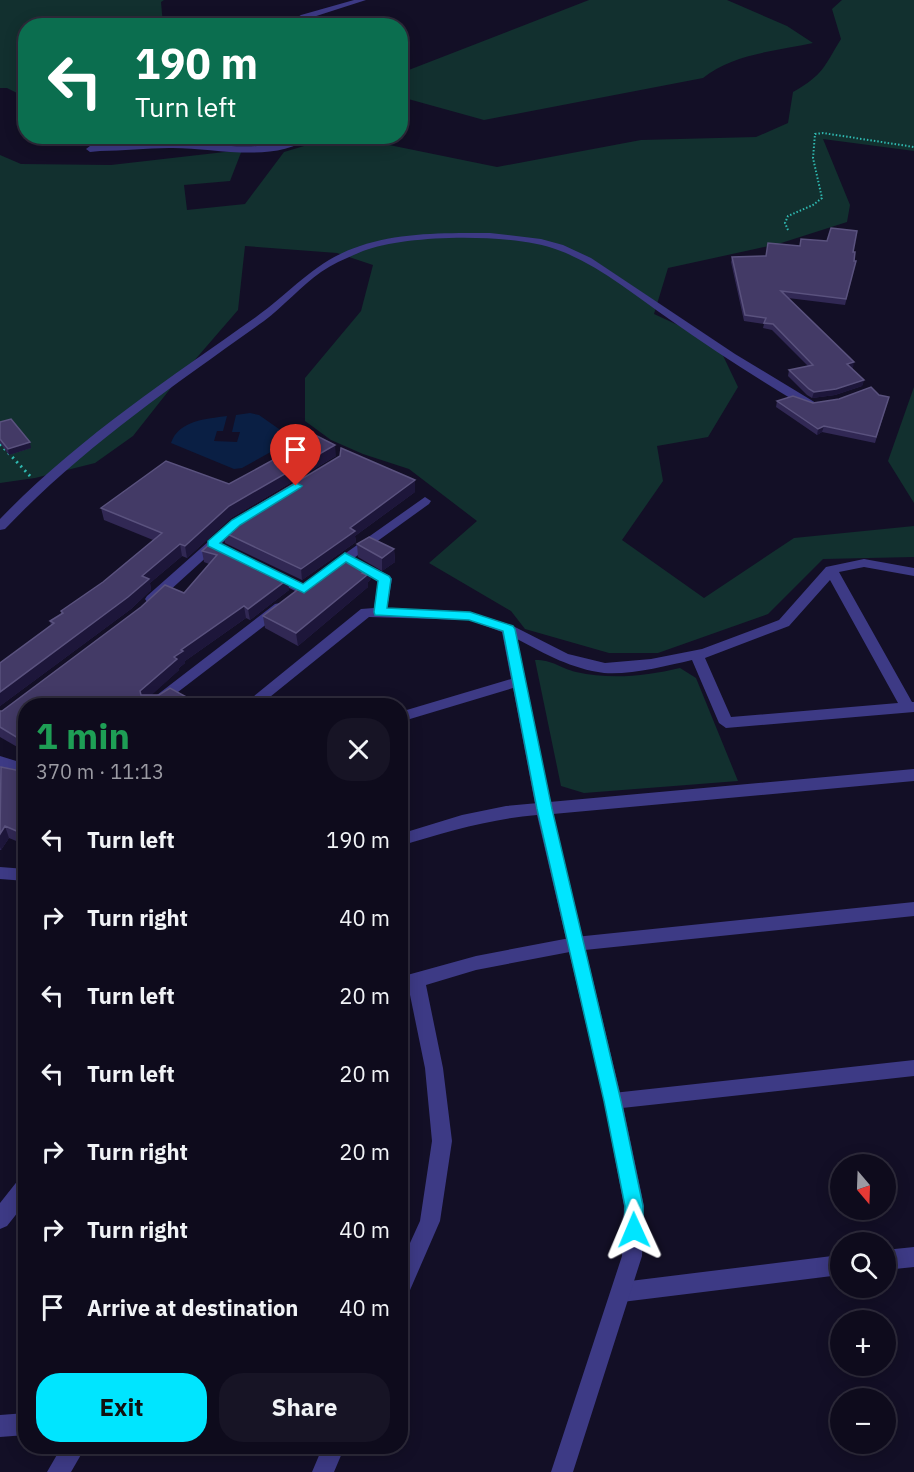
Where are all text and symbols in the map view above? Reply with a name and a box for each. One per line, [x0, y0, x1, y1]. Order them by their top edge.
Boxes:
text: 190 m [135, 36, 258, 91]
icon: left [36, 42, 114, 120]
text: Turn left [135, 89, 236, 124]
pin [270, 424, 321, 486]
icon: arrive [279, 433, 312, 466]
text: 1 min [36, 712, 130, 759]
button: close [327, 718, 390, 781]
text: 370 m · 11:13 [36, 758, 164, 785]
icon: left [36, 823, 69, 856]
text: Turn left [87, 825, 175, 854]
text: 190 m [326, 825, 390, 854]
icon: right [36, 901, 69, 934]
text: Turn right [87, 903, 188, 932]
text: 40 m [339, 903, 390, 932]
icon: left [36, 979, 69, 1012]
text: Turn left [87, 981, 175, 1010]
text: 20 m [339, 981, 390, 1010]
icon: left [36, 1057, 69, 1090]
text: Turn left [87, 1059, 175, 1088]
text: 20 m [339, 1059, 390, 1088]
icon: right [36, 1135, 69, 1168]
text: Turn right [87, 1137, 188, 1166]
text: 20 m [339, 1137, 390, 1166]
north arrow [830, 1154, 896, 1220]
map controls [830, 1154, 896, 1454]
position arrow [602, 1198, 666, 1262]
icon: right [36, 1213, 69, 1246]
text: Turn right [87, 1215, 188, 1244]
text: 40 m [339, 1215, 390, 1244]
button: search [830, 1232, 896, 1298]
icon: arrive [36, 1291, 69, 1324]
text: Arrive at destination [87, 1293, 298, 1322]
text: 40 m [339, 1293, 390, 1322]
button: + [830, 1310, 896, 1376]
button: Exit [36, 1373, 207, 1442]
button: Share [219, 1373, 390, 1442]
button: − [830, 1388, 896, 1454]

